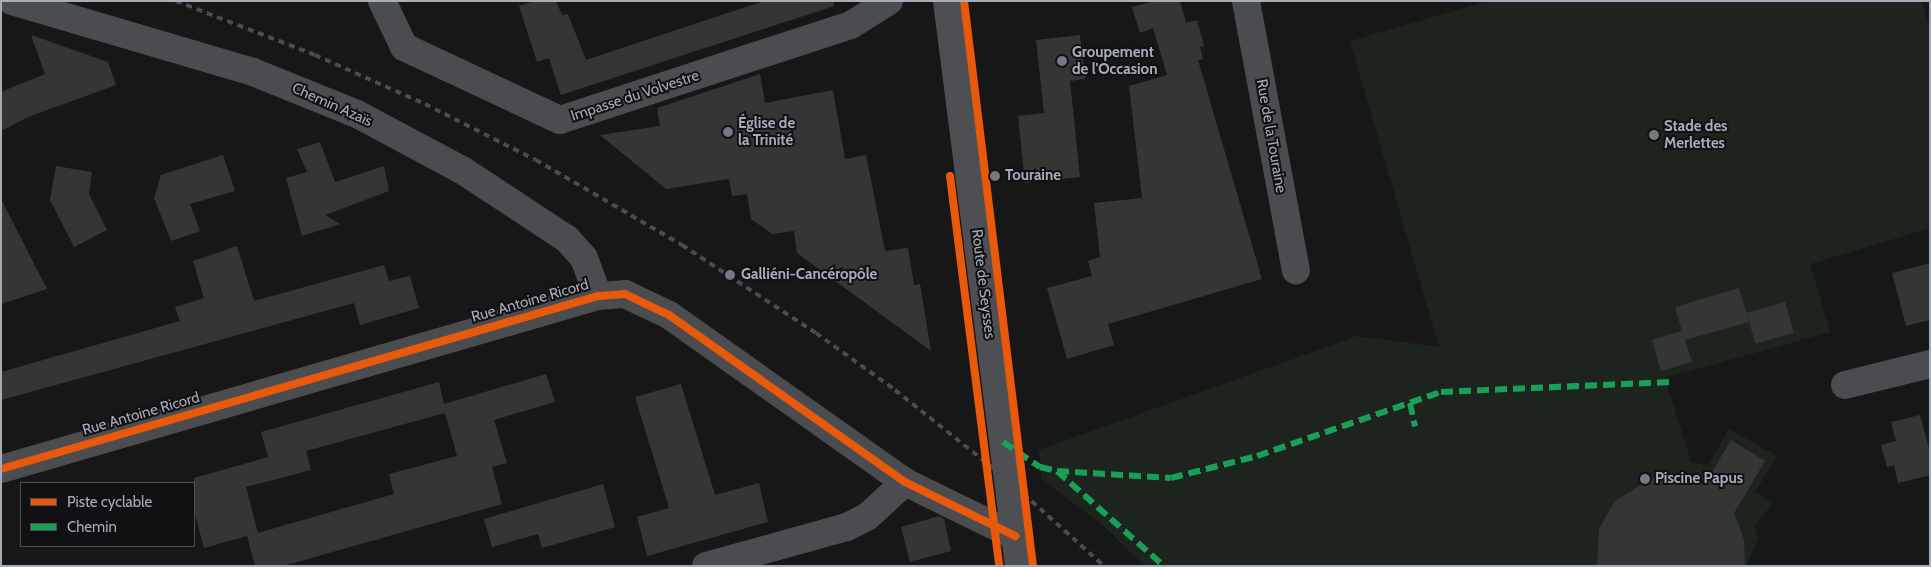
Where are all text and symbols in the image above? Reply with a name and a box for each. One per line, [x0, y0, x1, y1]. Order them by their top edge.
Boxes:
place label: Groupement de l'Occasion [1072, 43, 1157, 78]
marker: Groupement de l'Occasion [1056, 55, 1068, 67]
street label: Impasse du Volvestre [569, 67, 701, 125]
street label: Rue de la Touraine [1252, 78, 1290, 194]
street label: Chemin Azaïs [289, 79, 375, 131]
place label: Église de la Trinité [738, 114, 795, 149]
place label: Stade des Merlettes [1664, 117, 1727, 152]
marker: Église de la Trinité [722, 126, 734, 138]
marker: Stade des Merlettes [1648, 129, 1660, 141]
place label: Touraine [1005, 167, 1061, 185]
marker: Touraine [989, 170, 1001, 182]
street label: Route de Seysses [967, 228, 999, 340]
place label: Galliéni-Cancéropôle [741, 266, 877, 284]
marker: Galliéni-Cancéropôle [723, 268, 737, 282]
street label: Rue Antoine Ricord [469, 276, 591, 326]
street label: Rue Antoine Ricord [80, 389, 202, 439]
place label: Piscine Papus [1655, 470, 1743, 488]
marker: Piscine Papus [1639, 473, 1651, 485]
legend [20, 482, 195, 547]
text: Piste cyclable [67, 493, 152, 511]
text: Chemin [67, 518, 117, 536]

